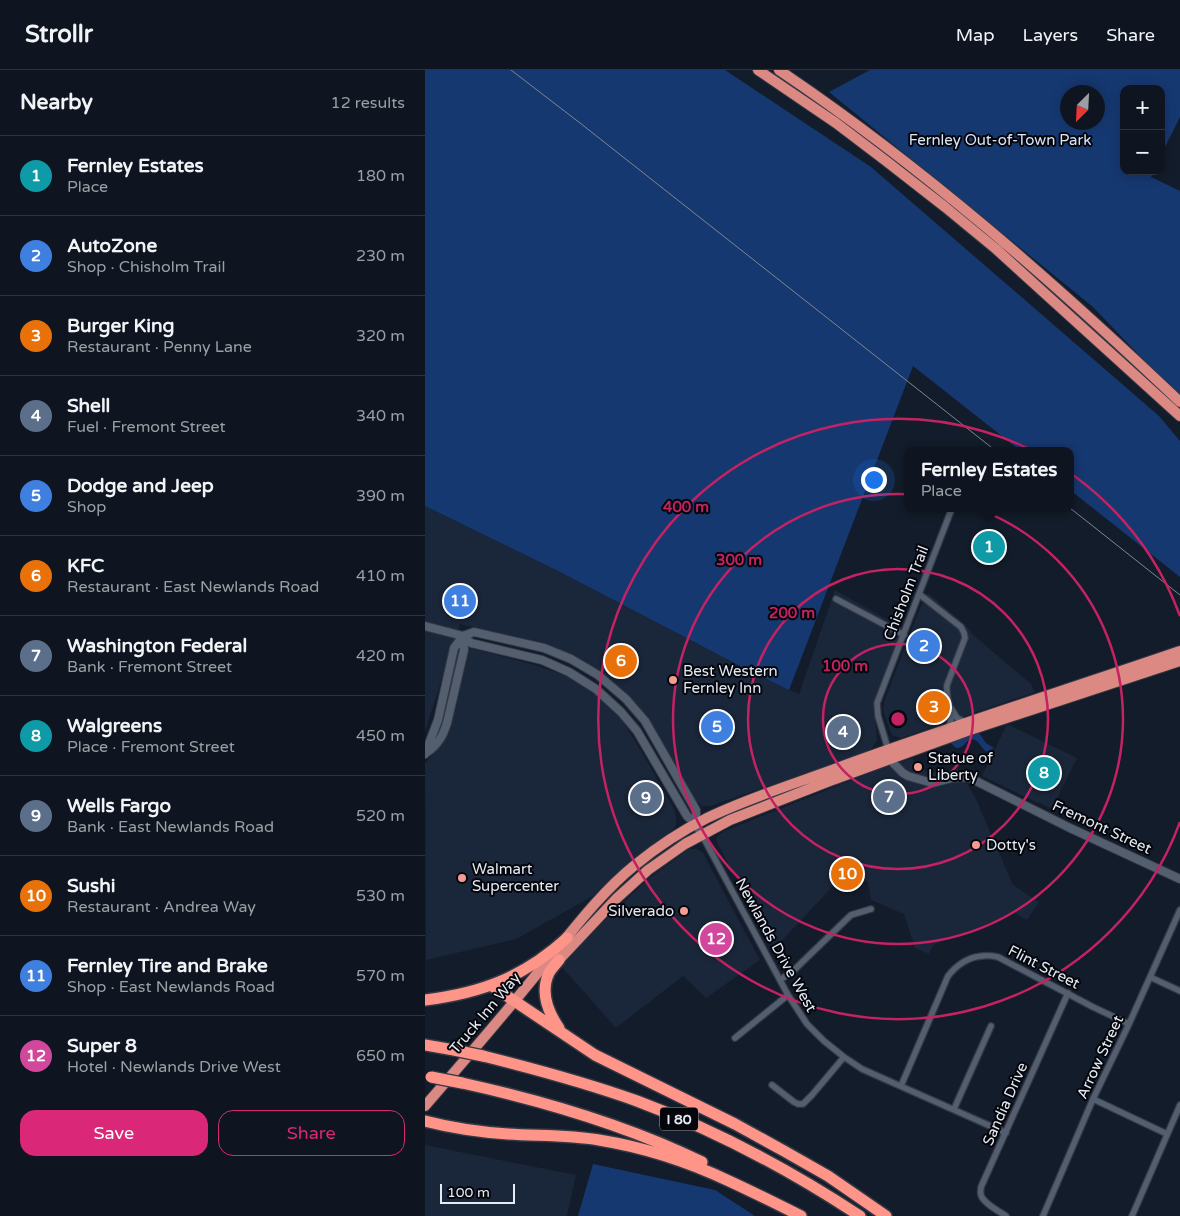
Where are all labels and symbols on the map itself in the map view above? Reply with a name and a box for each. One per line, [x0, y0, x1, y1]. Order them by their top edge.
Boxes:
north arrow [1060, 85, 1105, 130]
park label: Fernley Out-of-Town Park [909, 131, 1091, 149]
your location [861, 467, 887, 493]
text: 400 m [663, 498, 709, 516]
pin: 1 [973, 528, 1005, 566]
street label: Chisholm Trail [880, 543, 932, 643]
text: 300 m [716, 551, 762, 569]
pin: 11 [444, 582, 476, 620]
text: 200 m [769, 604, 815, 622]
pin: 2 [908, 627, 940, 665]
pin: 6 [605, 642, 637, 680]
text: 100 m [822, 657, 868, 675]
place label: Best Western Fernley Inn [683, 662, 778, 697]
marker: Best Western Fernley Inn [667, 674, 679, 686]
pin: 3 [918, 688, 950, 726]
pin: 5 [701, 708, 733, 746]
centre of rings [889, 710, 907, 728]
pin: 4 [827, 713, 859, 751]
place label: Statue of Liberty [928, 749, 993, 784]
pin: 8 [1028, 754, 1060, 792]
marker: Statue of Liberty [912, 761, 924, 773]
pin: 7 [873, 778, 905, 816]
pin: 9 [630, 779, 662, 817]
street label: Fremont Street [1050, 796, 1155, 858]
place label: Dotty's [986, 836, 1036, 854]
marker: Dotty's [970, 839, 982, 851]
pin: 10 [831, 855, 863, 893]
place label: Walmart Supercenter [472, 860, 559, 895]
marker: Walmart Supercenter [456, 872, 468, 884]
street label: Newlands Drive West [732, 875, 821, 1015]
place label: Silverado [608, 902, 674, 920]
marker: Silverado [678, 905, 690, 917]
pin: 12 [700, 920, 732, 958]
street label: Flint Street [1005, 941, 1083, 993]
street label: Truck Inn Way [446, 969, 524, 1057]
street label: Arrow Street [1073, 1012, 1127, 1102]
street label: Sandia Drive [979, 1060, 1031, 1148]
road number: I 80 [660, 1108, 698, 1130]
scale bar [440, 1181, 515, 1204]

